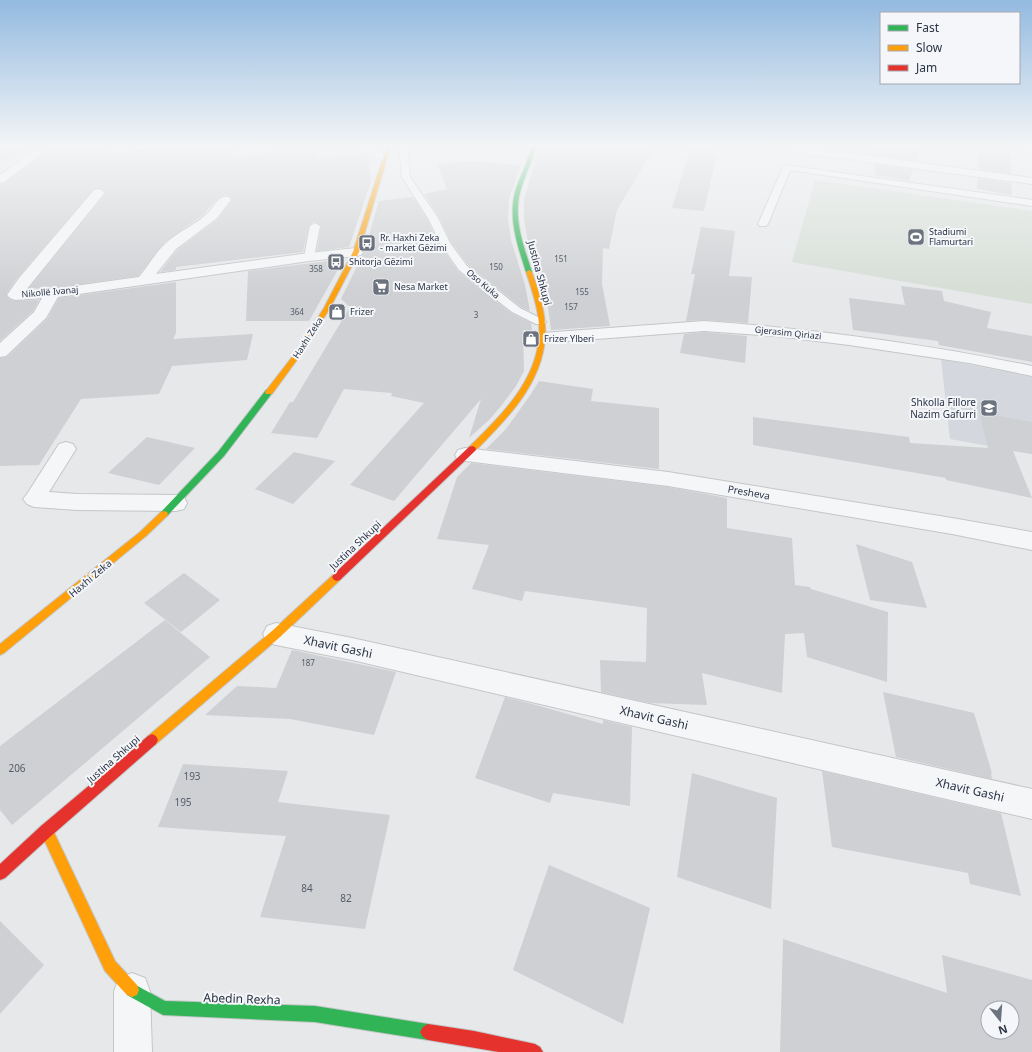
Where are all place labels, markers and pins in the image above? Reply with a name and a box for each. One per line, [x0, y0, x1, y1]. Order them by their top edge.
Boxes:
place label: Stadiumi Flamurtari [929, 225, 973, 248]
sports icon: Stadiumi Flamurtari [906, 227, 926, 247]
place label: Rr. Haxhi Zeka - market Gëzimi [380, 231, 447, 254]
bus stop icon: Rr. Haxhi Zeka - market Gëzimi [357, 233, 377, 253]
bus stop icon: Shitorja Gëzimi [326, 252, 346, 272]
place label: Shitorja Gëzimi [349, 255, 413, 268]
supermarket icon: Nesa Market [371, 277, 391, 297]
place label: Nesa Market [394, 280, 448, 293]
shop icon: Frizer [327, 302, 347, 322]
place label: Frizer [350, 305, 374, 318]
shop icon: Frizer Ylberi [521, 329, 541, 349]
place label: Frizer Ylberi [544, 332, 594, 345]
place label: Shkolla Fillore Nazim Gafurri [910, 395, 976, 421]
school or university icon: Shkolla Fillore Nazim Gafurri [979, 398, 999, 418]

